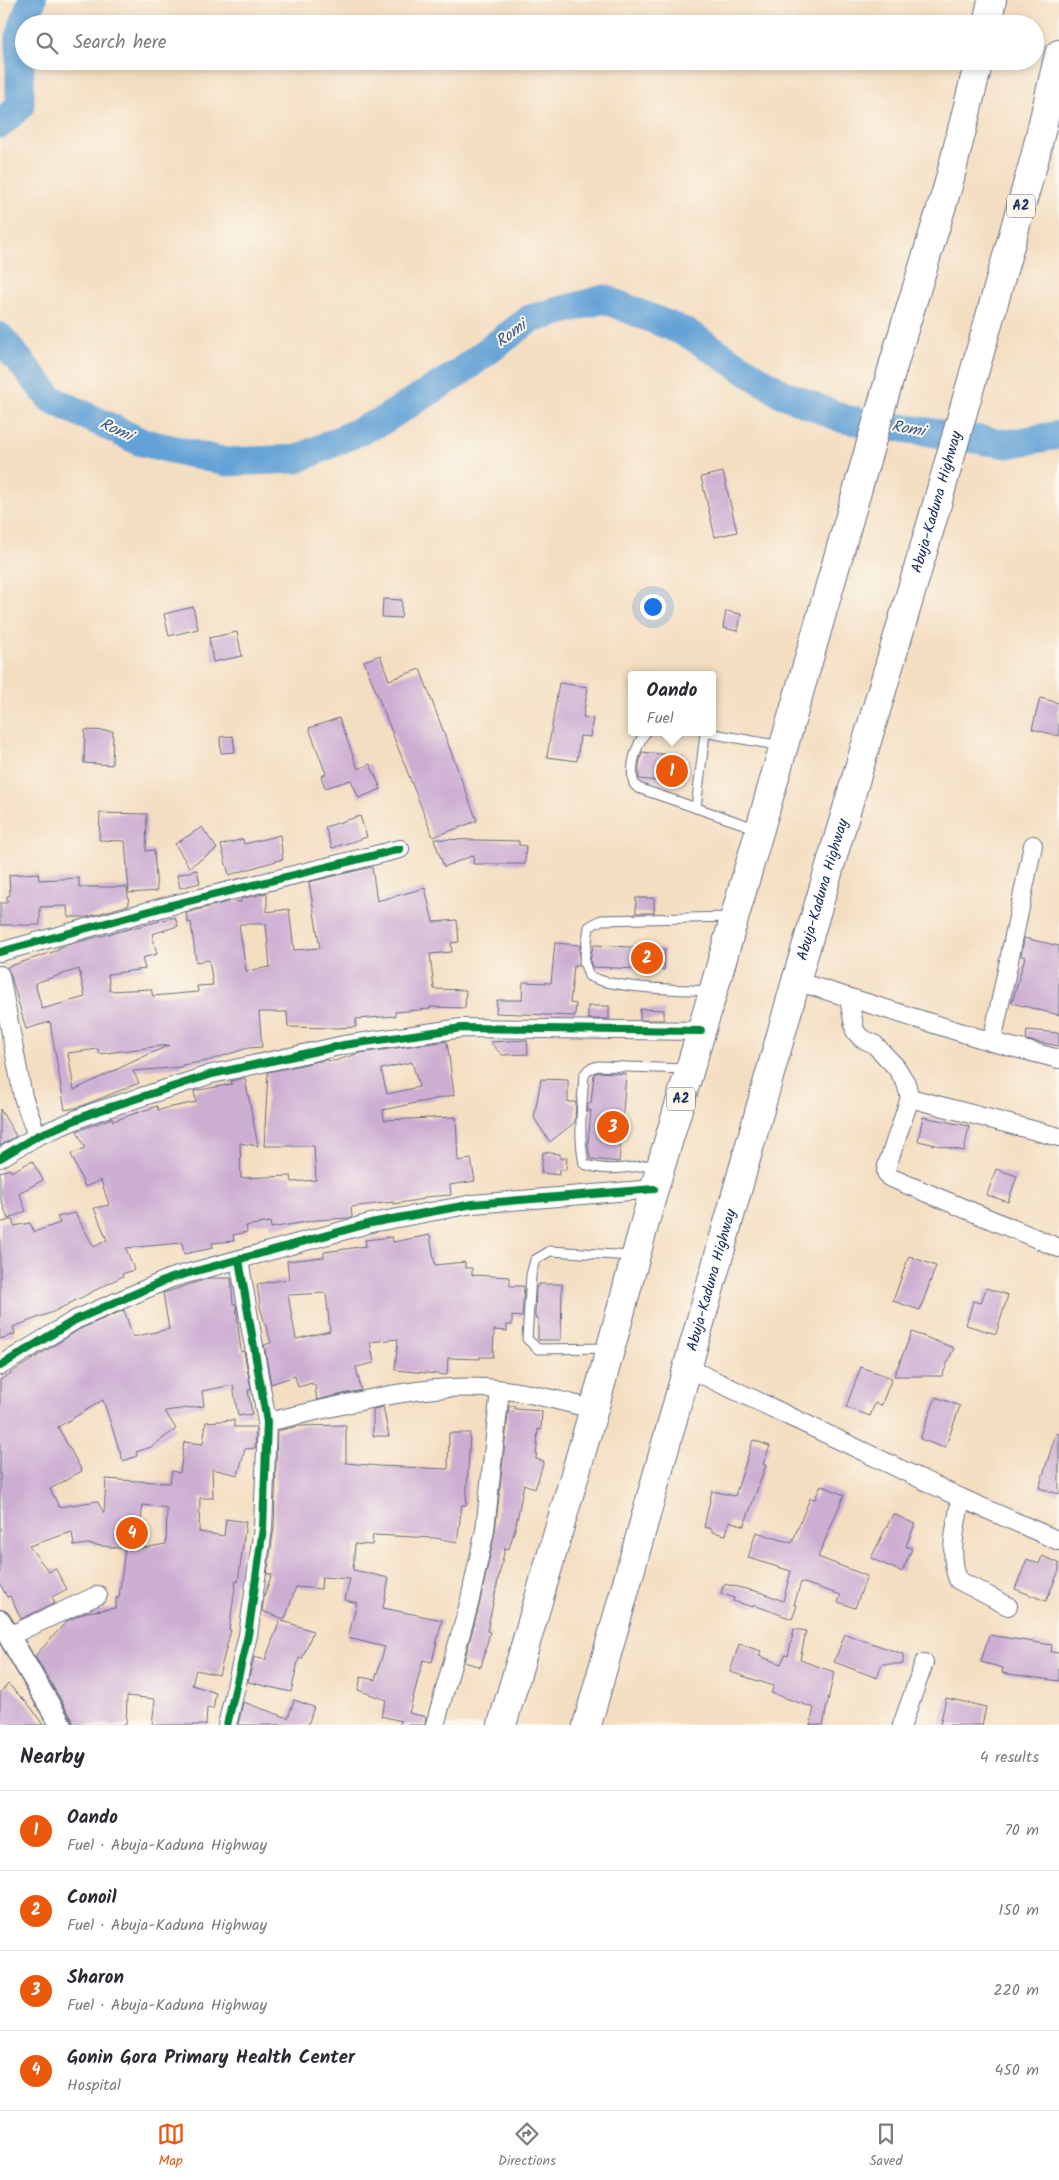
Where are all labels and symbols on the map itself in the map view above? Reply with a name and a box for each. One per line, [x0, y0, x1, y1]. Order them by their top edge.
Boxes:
road number: A2 [1007, 195, 1035, 218]
water label: Romi [490, 312, 534, 354]
water label: Romi [96, 412, 139, 450]
water label: Romi [890, 414, 929, 444]
street label: Abuja-Kaduna Highway [905, 427, 969, 576]
your location [640, 594, 666, 620]
pin: 1 [656, 752, 688, 790]
street label: Abuja-Kaduna Highway [791, 815, 856, 963]
pin: 2 [631, 939, 663, 977]
road number: A2 [667, 1088, 695, 1110]
pin: 3 [597, 1108, 629, 1146]
street label: Abuja-Kaduna Highway [681, 1205, 744, 1354]
pin: 4 [116, 1514, 148, 1552]

